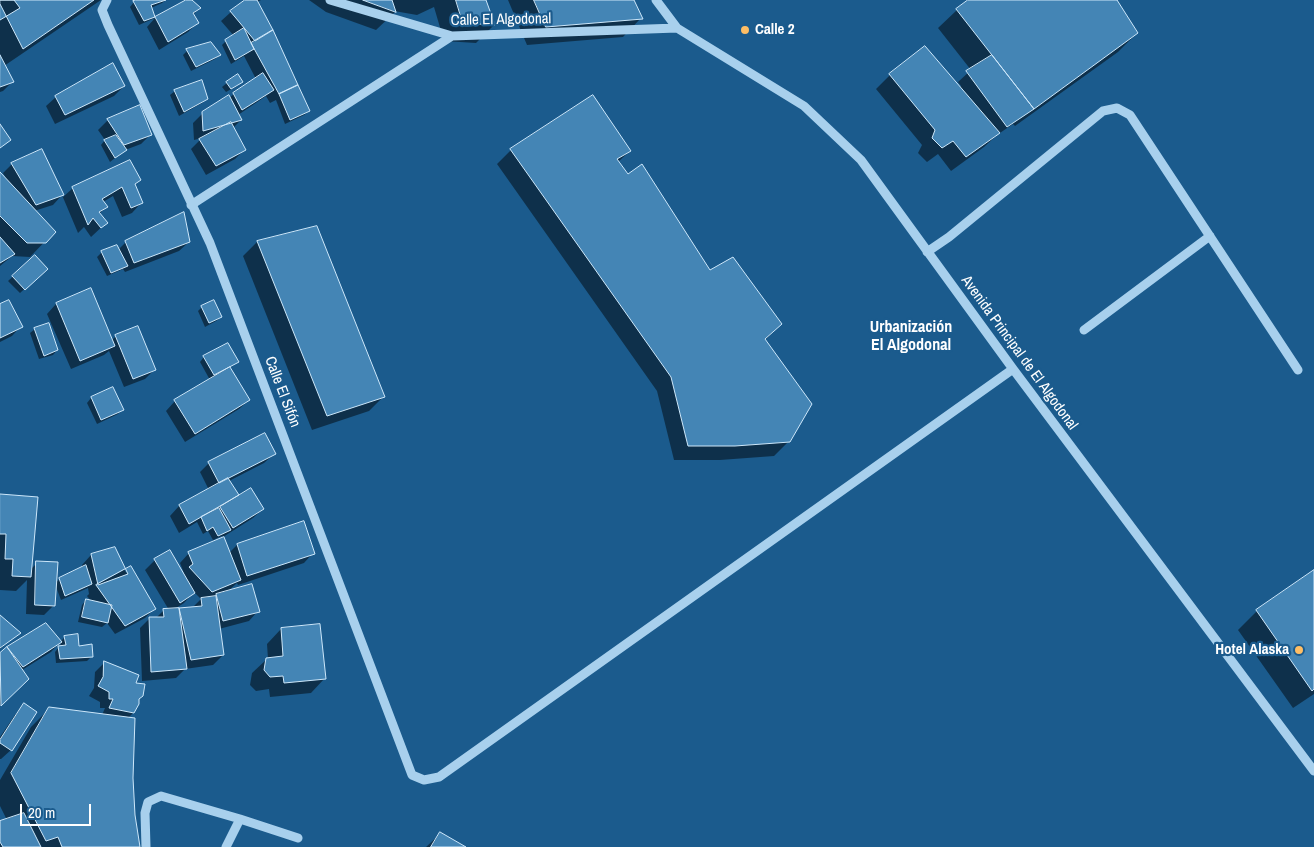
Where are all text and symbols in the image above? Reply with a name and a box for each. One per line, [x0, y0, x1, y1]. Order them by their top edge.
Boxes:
street label: Calle El Algodonal [451, 10, 551, 30]
place label: Calle 2 [755, 21, 795, 39]
marker: Calle 2 [739, 24, 751, 36]
street label: Avenida Principal de El Algodonal [957, 272, 1081, 434]
district label: Urbanización El Algodonal [870, 318, 952, 356]
street label: Calle El Sifón [260, 354, 304, 430]
place label: Hotel Alaska [1215, 641, 1289, 659]
marker: Hotel Alaska [1293, 644, 1305, 656]
scale bar [22, 794, 94, 826]
text: 20 m [28, 802, 55, 823]

